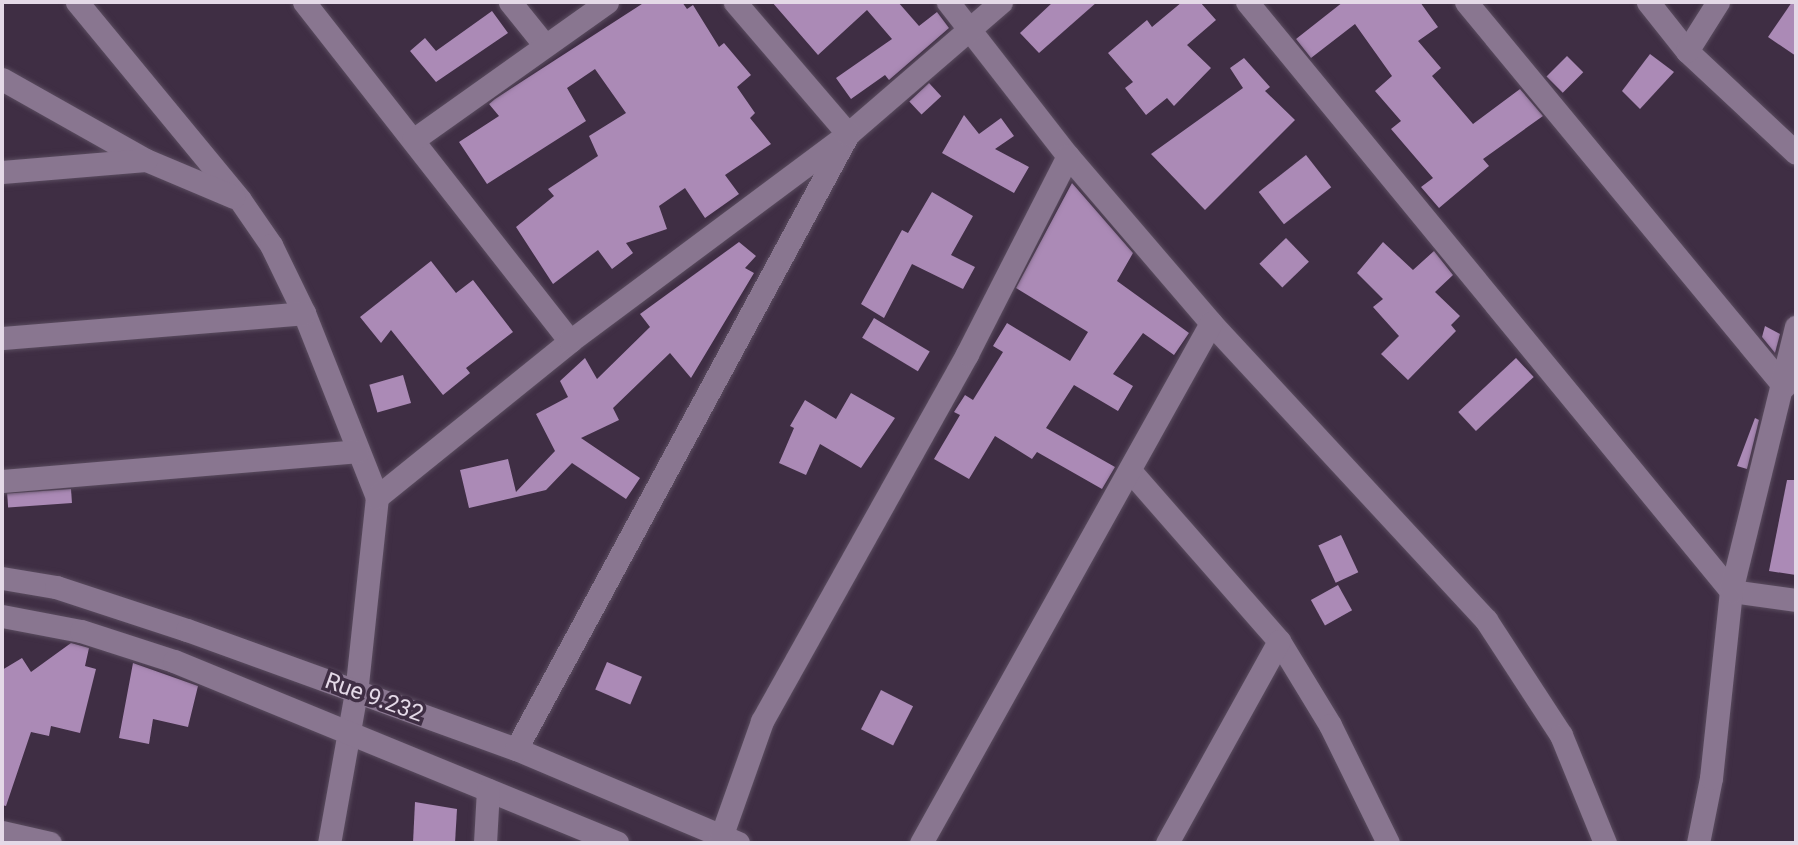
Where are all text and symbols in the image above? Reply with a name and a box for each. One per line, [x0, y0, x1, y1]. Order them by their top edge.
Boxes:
street label: Rue 9.232 [321, 667, 427, 729]

